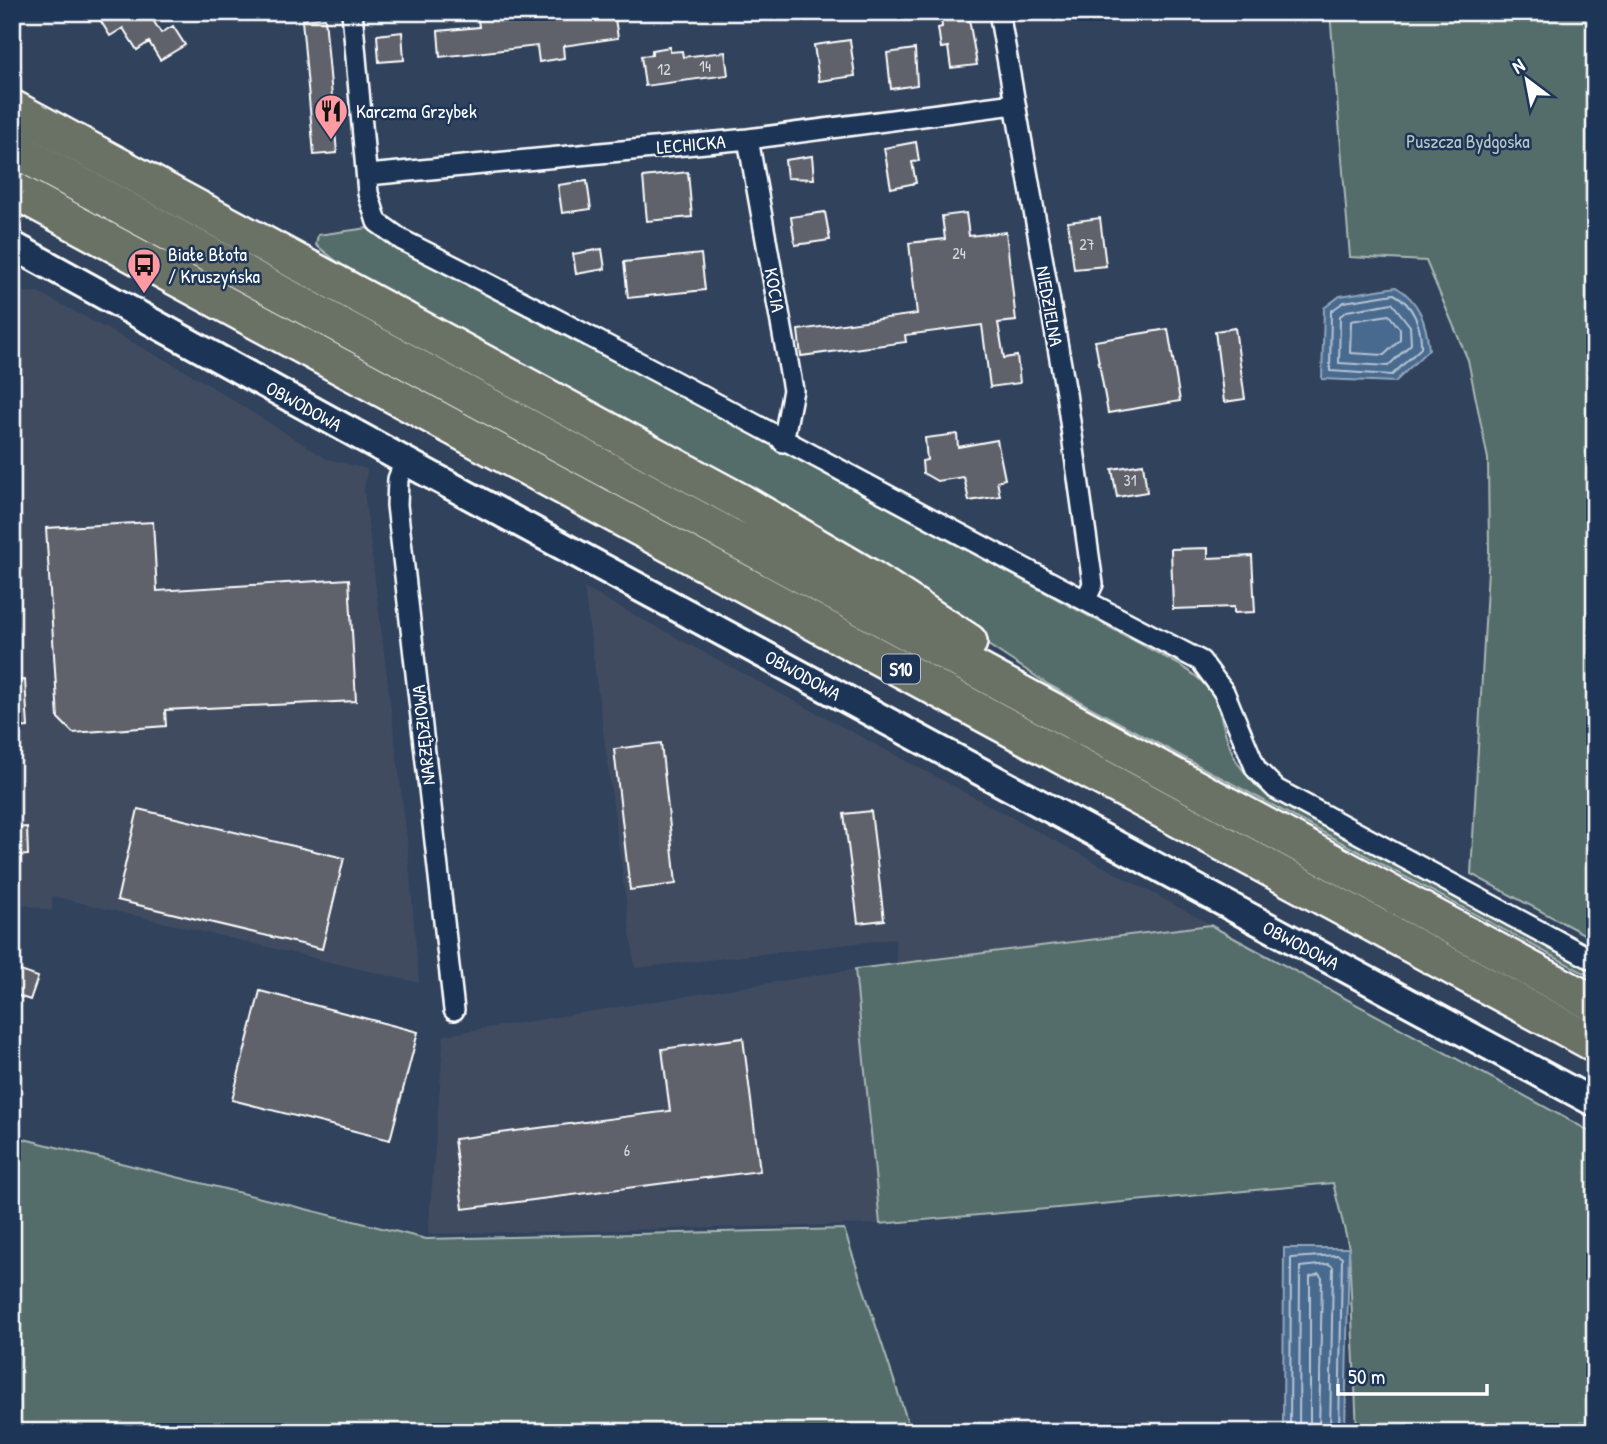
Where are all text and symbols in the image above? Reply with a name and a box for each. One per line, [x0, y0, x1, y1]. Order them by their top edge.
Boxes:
north arrow [1492, 46, 1562, 116]
text: N [1507, 52, 1529, 79]
house number: 14 [699, 55, 711, 77]
house number: 12 [657, 58, 671, 80]
restaurant icon: Karczma Grzybek [312, 92, 350, 141]
place label: Karczma Grzybek [356, 98, 477, 124]
street label: LECHICKA [656, 128, 726, 160]
park label: Puszcza Bydgoska [1406, 128, 1530, 154]
house number: 27 [1079, 233, 1095, 255]
place label: Białe Błota / Kruszyńska [168, 241, 261, 289]
house number: 24 [952, 242, 966, 264]
bus stop icon: Białe Błota / Kruszyńska [125, 246, 163, 295]
street label: NIEDZIELNA [1030, 264, 1070, 348]
street label: KOCIA [758, 266, 792, 314]
street label: OBWODOWA [261, 375, 347, 437]
house number: 31 [1124, 469, 1137, 491]
street label: OBWODOWA [760, 644, 846, 706]
road number: S10 [882, 654, 920, 684]
street label: NARZĘDZIOWA [405, 684, 441, 786]
street label: OBWODOWA [1258, 914, 1344, 976]
house number: 6 [624, 1139, 630, 1161]
scale bar [1338, 1353, 1486, 1397]
text: 50 m [1348, 1362, 1385, 1391]

